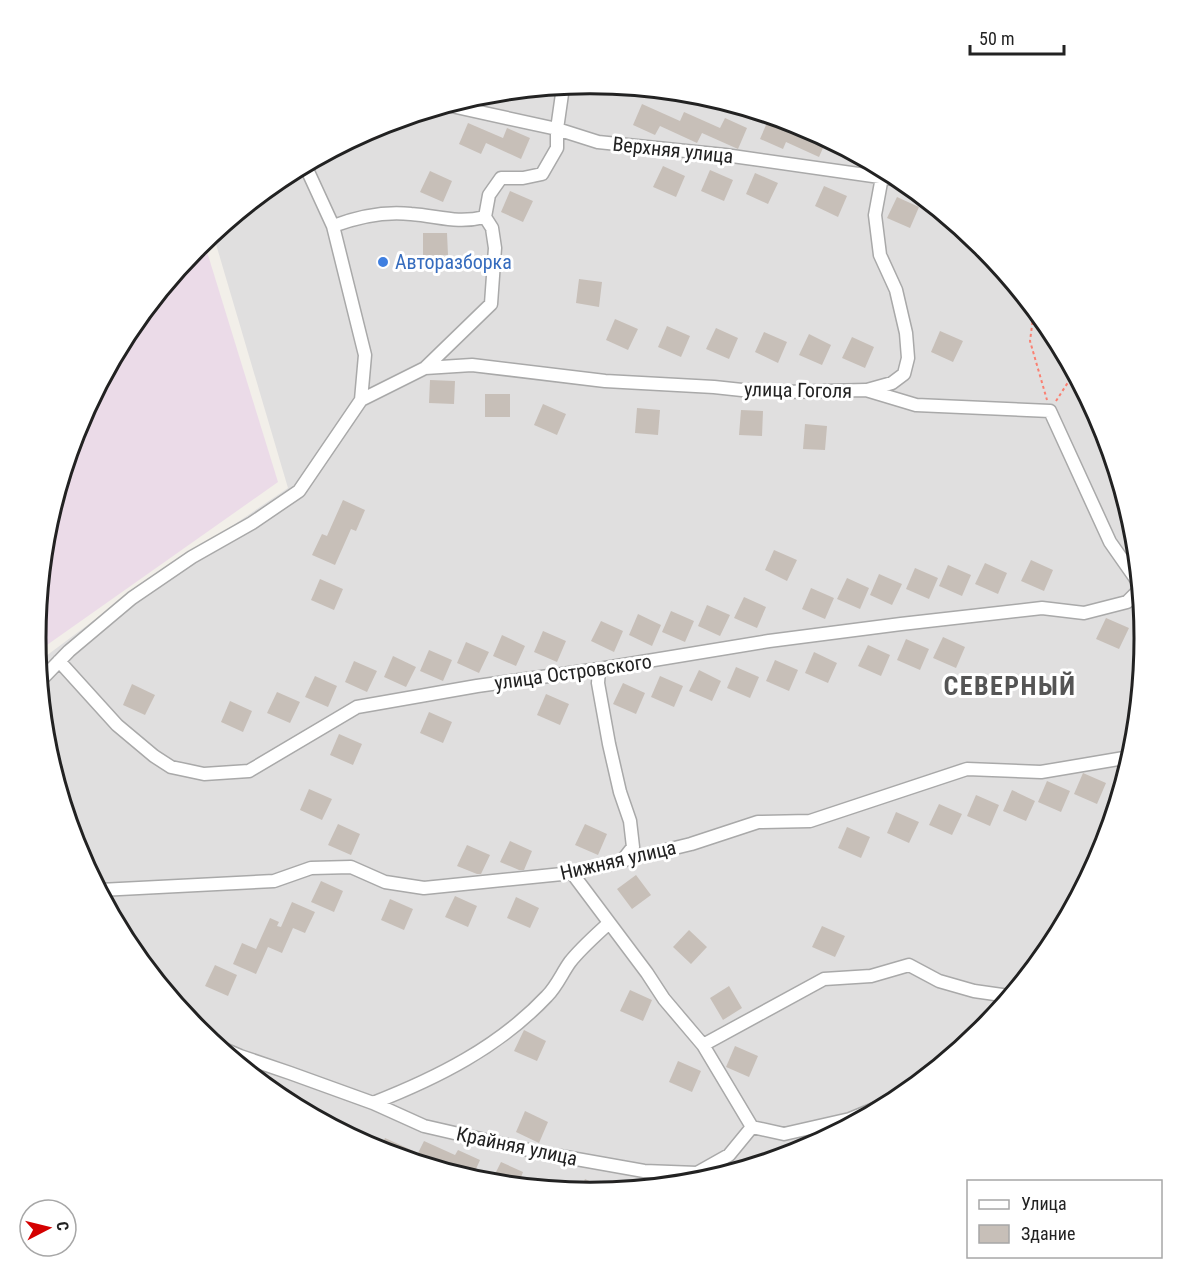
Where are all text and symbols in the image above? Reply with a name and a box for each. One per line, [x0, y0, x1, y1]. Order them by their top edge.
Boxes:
scale bar [970, 18, 1064, 56]
text: 50 m [979, 28, 1014, 49]
street label: Верхняя улица [611, 132, 735, 168]
place label: Авторазборка [395, 250, 512, 274]
marker: Авторазборка [376, 255, 390, 269]
street label: улица Гоголя [744, 377, 852, 403]
street label: улица Островского [493, 649, 653, 695]
district label: СЕВЕРНЫЙ [943, 671, 1077, 701]
street label: Нижняя улица [558, 835, 678, 885]
street label: Крайняя улица [454, 1121, 580, 1171]
legend [967, 1180, 1162, 1258]
text: Улица [1021, 1193, 1067, 1214]
north arrow [18, 1198, 78, 1258]
text: С [52, 1221, 72, 1232]
text: Здание [1021, 1223, 1075, 1244]

